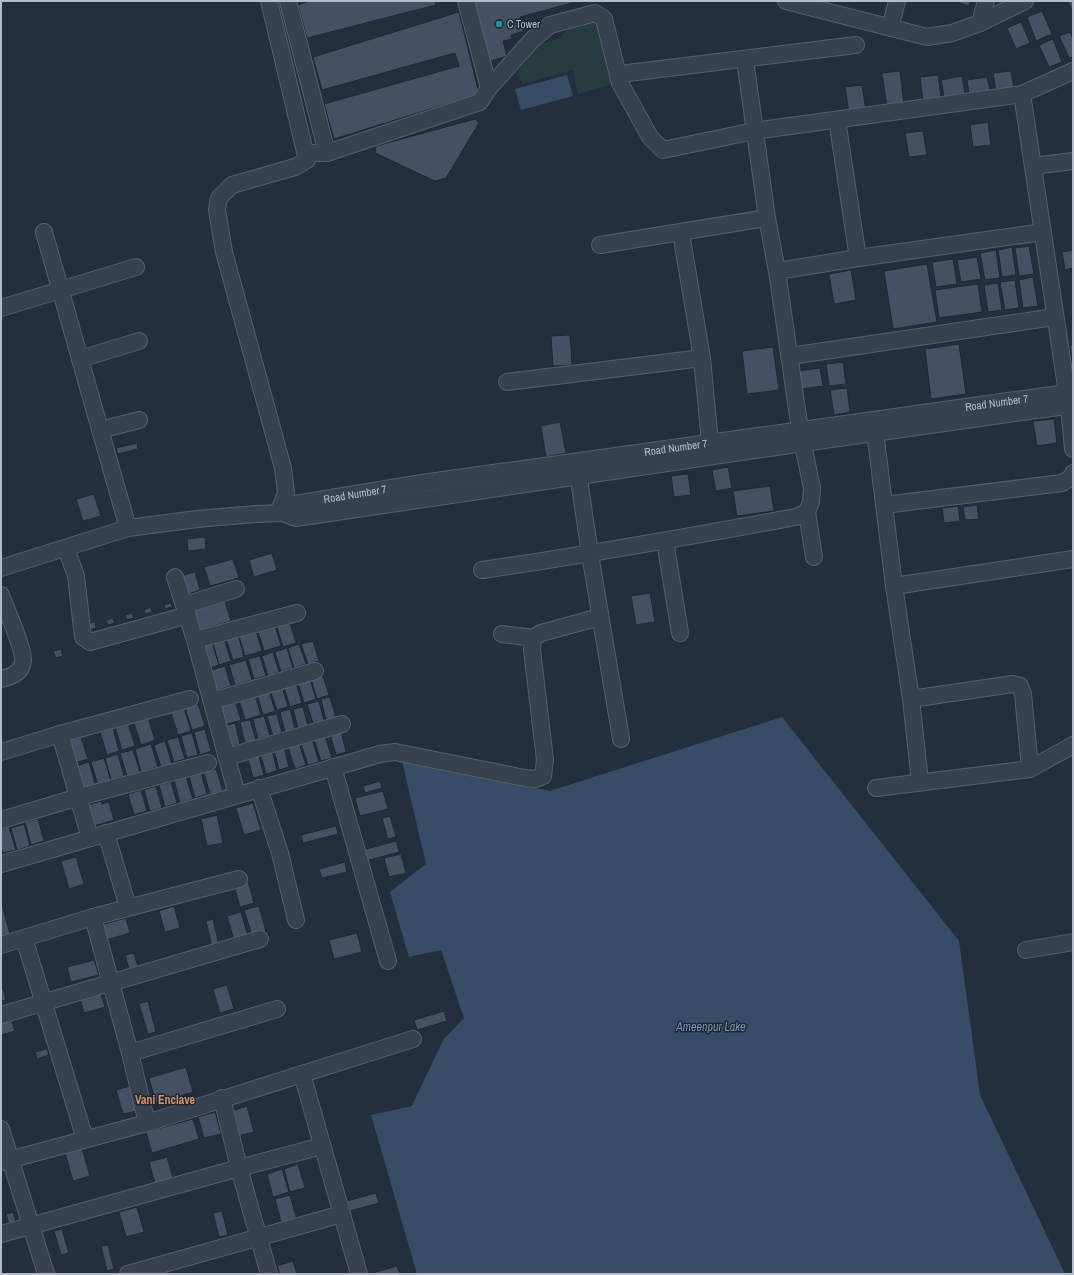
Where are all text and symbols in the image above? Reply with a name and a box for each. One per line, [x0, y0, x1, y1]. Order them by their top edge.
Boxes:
place label: C Tower [507, 17, 540, 31]
marker: C Tower [494, 19, 504, 29]
street label: Road Number 7 [964, 391, 1029, 414]
street label: Road Number 7 [643, 436, 708, 459]
street label: Road Number 7 [323, 482, 388, 506]
water label: Ameenpur Lake [675, 1019, 746, 1035]
district label: Vani Enclave [135, 1092, 196, 1108]

